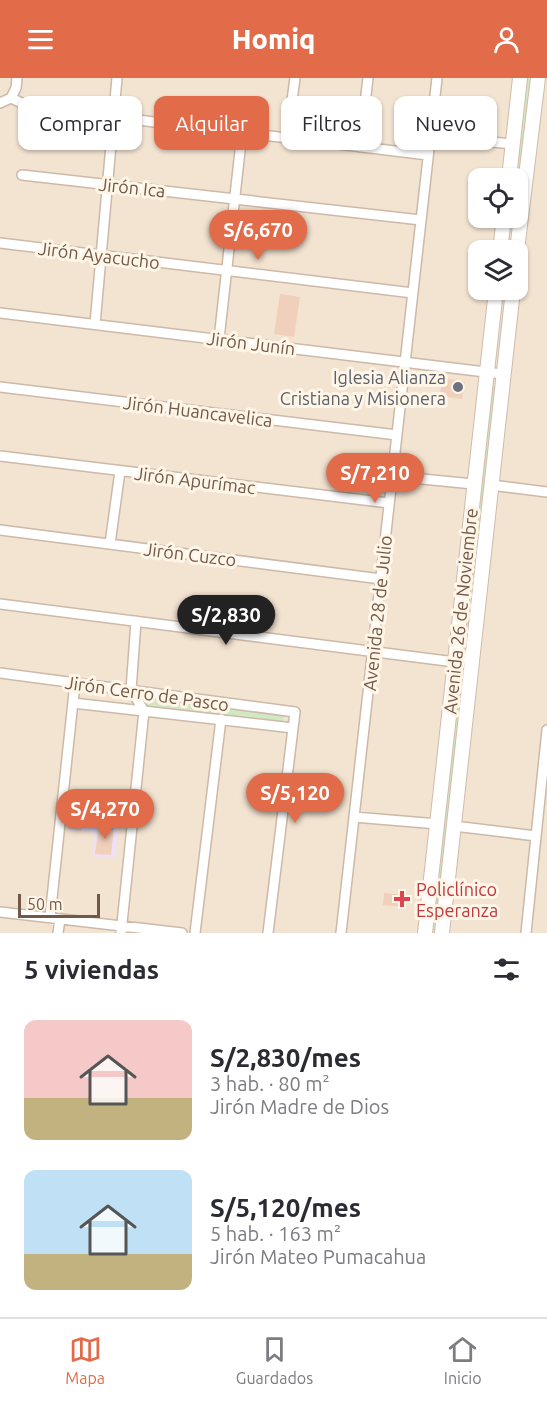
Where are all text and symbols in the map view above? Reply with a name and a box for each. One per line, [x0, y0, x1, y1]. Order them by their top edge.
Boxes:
icon: menu [24, 23, 57, 56]
icon: person [490, 23, 523, 56]
text: Homiq [232, 24, 315, 54]
chip: Comprar [18, 96, 142, 150]
chip: Alquilar [154, 96, 269, 150]
chip: Filtros [281, 96, 382, 150]
chip: Nuevo [394, 96, 497, 150]
map controls [468, 168, 528, 300]
button: locate [468, 168, 528, 228]
street label: Jirón Ica [98, 174, 166, 200]
pin: S/6,670 [203, 210, 313, 261]
text: S/6,670 [223, 218, 293, 241]
street label: Jirón Ayacucho [37, 238, 161, 272]
button: layers [468, 240, 528, 300]
street label: Jirón Junín [206, 328, 296, 358]
place label: Iglesia Alianza Cristiana y Misionera [280, 367, 446, 408]
marker: Iglesia Alianza Cristiana y Misionera [451, 380, 465, 394]
street label: Jirón Huancavelica [122, 392, 274, 430]
pin: S/7,210 [320, 453, 430, 504]
text: S/7,210 [340, 461, 410, 484]
street label: Jirón Apurímac [133, 463, 257, 497]
street label: Avenida 26 de Noviembre [439, 507, 481, 715]
street label: Avenida 28 de Julio [359, 534, 395, 692]
street label: Jirón Cuzco [143, 538, 237, 570]
pin: S/2,830 [171, 595, 281, 646]
text: S/2,830 [191, 603, 261, 626]
street label: Jirón Cerro de Pasco [64, 672, 230, 714]
pin: S/5,120 [240, 773, 350, 824]
text: S/5,120 [260, 781, 330, 804]
pin: S/4,270 [50, 789, 160, 840]
text: S/4,270 [70, 797, 140, 820]
place label: Policlínico Esperanza [416, 879, 498, 920]
marker: Policlínico Esperanza [393, 890, 411, 908]
scale bar [18, 891, 100, 918]
text: 50 m [27, 895, 63, 913]
icon: filters [490, 953, 523, 986]
text: 5 viviendas [24, 955, 159, 984]
text: S/2,830/mes [210, 1043, 361, 1072]
icon: home [72, 1044, 144, 1116]
text: 3 hab. · 80 m² [210, 1072, 330, 1095]
text: Jirón Madre de Dios [210, 1095, 389, 1118]
text: S/5,120/mes [210, 1193, 361, 1222]
icon: home [72, 1194, 144, 1266]
text: 5 hab. · 163 m² [210, 1222, 341, 1245]
text: Jirón Mateo Pumacahua [210, 1245, 426, 1268]
tab: Mapa [65, 1333, 105, 1387]
tab: Guardados [236, 1333, 313, 1387]
tab: Inicio [444, 1333, 482, 1387]

